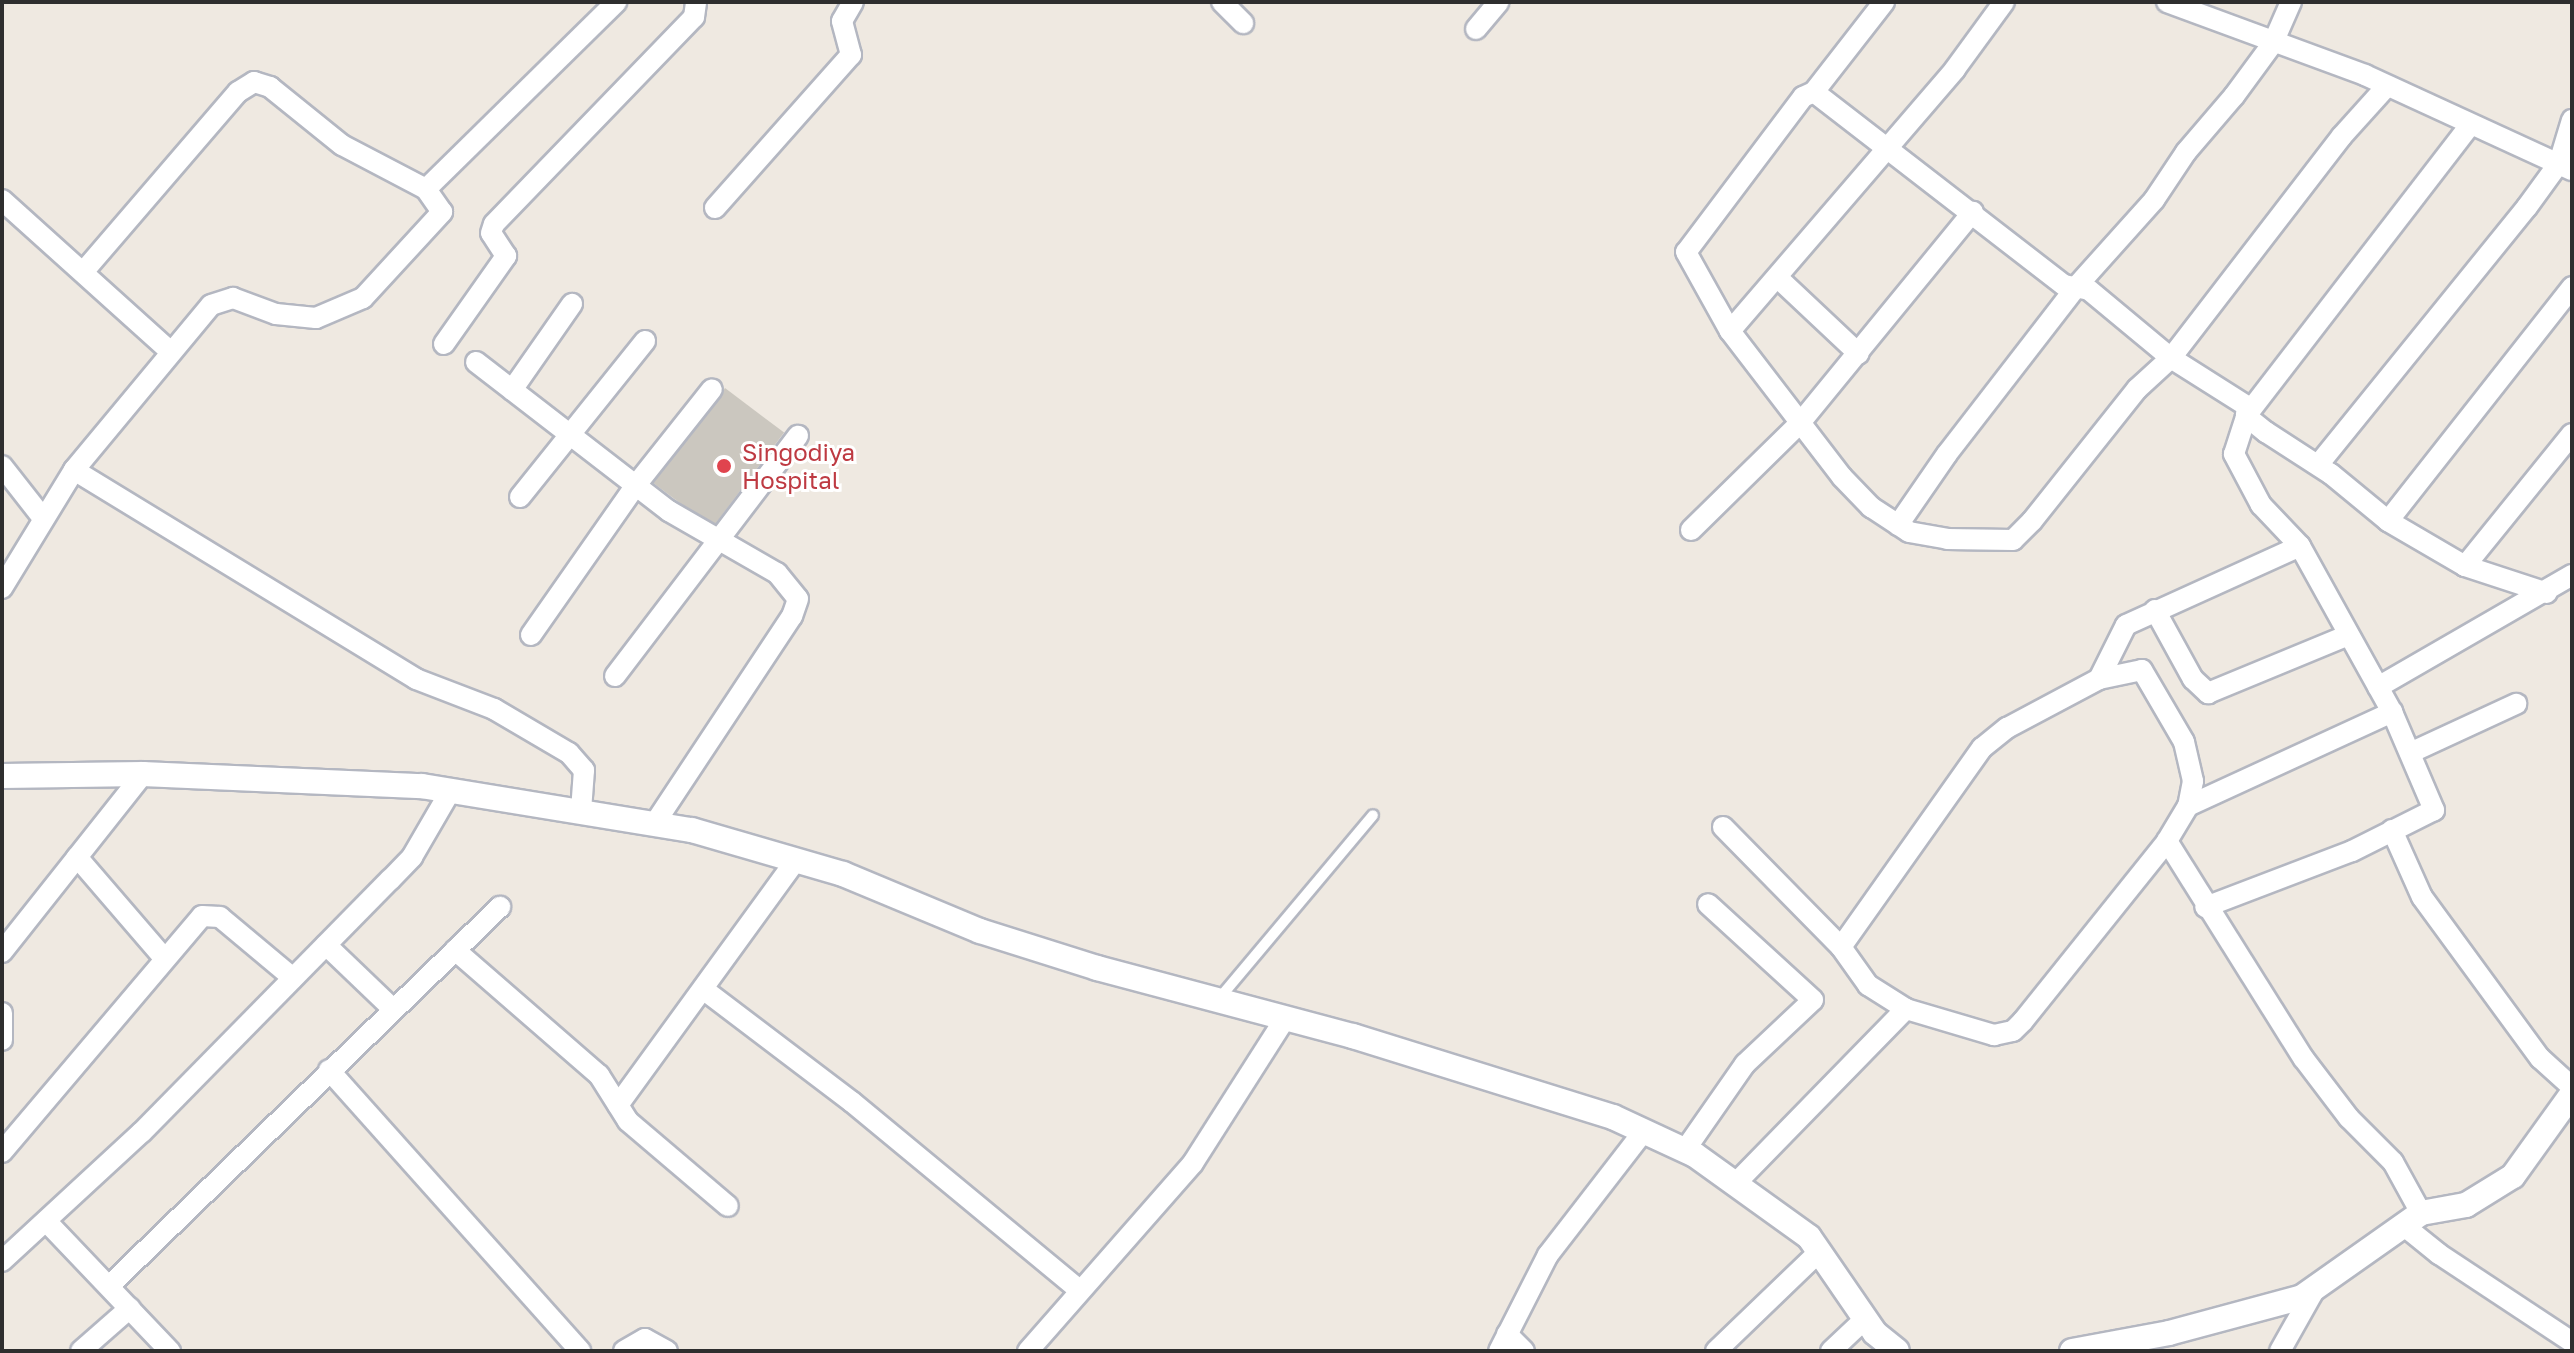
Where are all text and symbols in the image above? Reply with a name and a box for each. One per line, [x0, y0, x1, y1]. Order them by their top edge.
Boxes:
place label: Singodiya Hospital [742, 438, 855, 494]
marker: Singodiya Hospital [713, 455, 735, 477]

